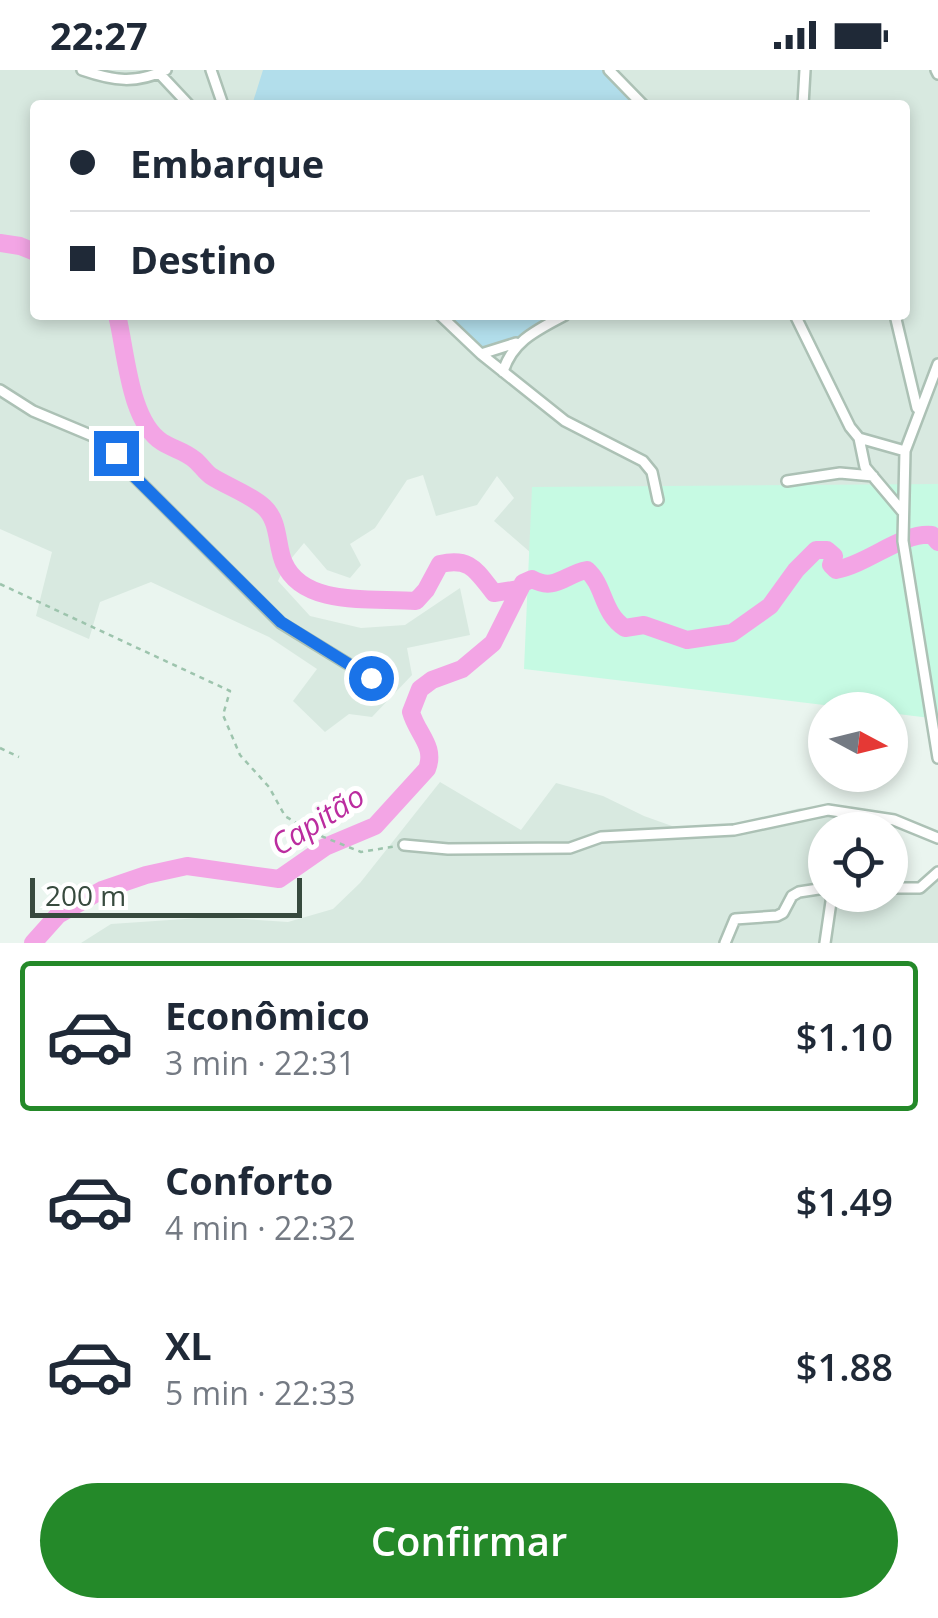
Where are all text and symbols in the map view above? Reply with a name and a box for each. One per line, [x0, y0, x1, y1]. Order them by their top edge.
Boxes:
text: 22:27 [50, 9, 148, 61]
text: Embarque [130, 137, 324, 189]
text: Destino [130, 233, 276, 285]
route end [94, 431, 139, 476]
route start [349, 656, 394, 701]
north arrow [808, 692, 908, 792]
map controls [808, 692, 908, 912]
water label: Capitão [263, 775, 372, 864]
button: locate [808, 812, 908, 912]
scale bar [30, 873, 302, 918]
text: 200 m [45, 876, 126, 914]
text: Econômico [165, 989, 370, 1041]
icon: car [45, 991, 135, 1081]
text: $1.10 [796, 1010, 893, 1062]
text: 3 min · 22:31 [165, 1041, 356, 1084]
text: Conforto [165, 1154, 333, 1206]
icon: car [45, 1156, 135, 1246]
text: $1.49 [796, 1175, 893, 1227]
text: 4 min · 22:32 [165, 1206, 356, 1249]
text: XL [165, 1319, 212, 1371]
icon: car [45, 1321, 135, 1411]
text: $1.88 [796, 1340, 893, 1392]
text: 5 min · 22:33 [165, 1371, 356, 1414]
button: Confirmar [40, 1483, 898, 1598]

